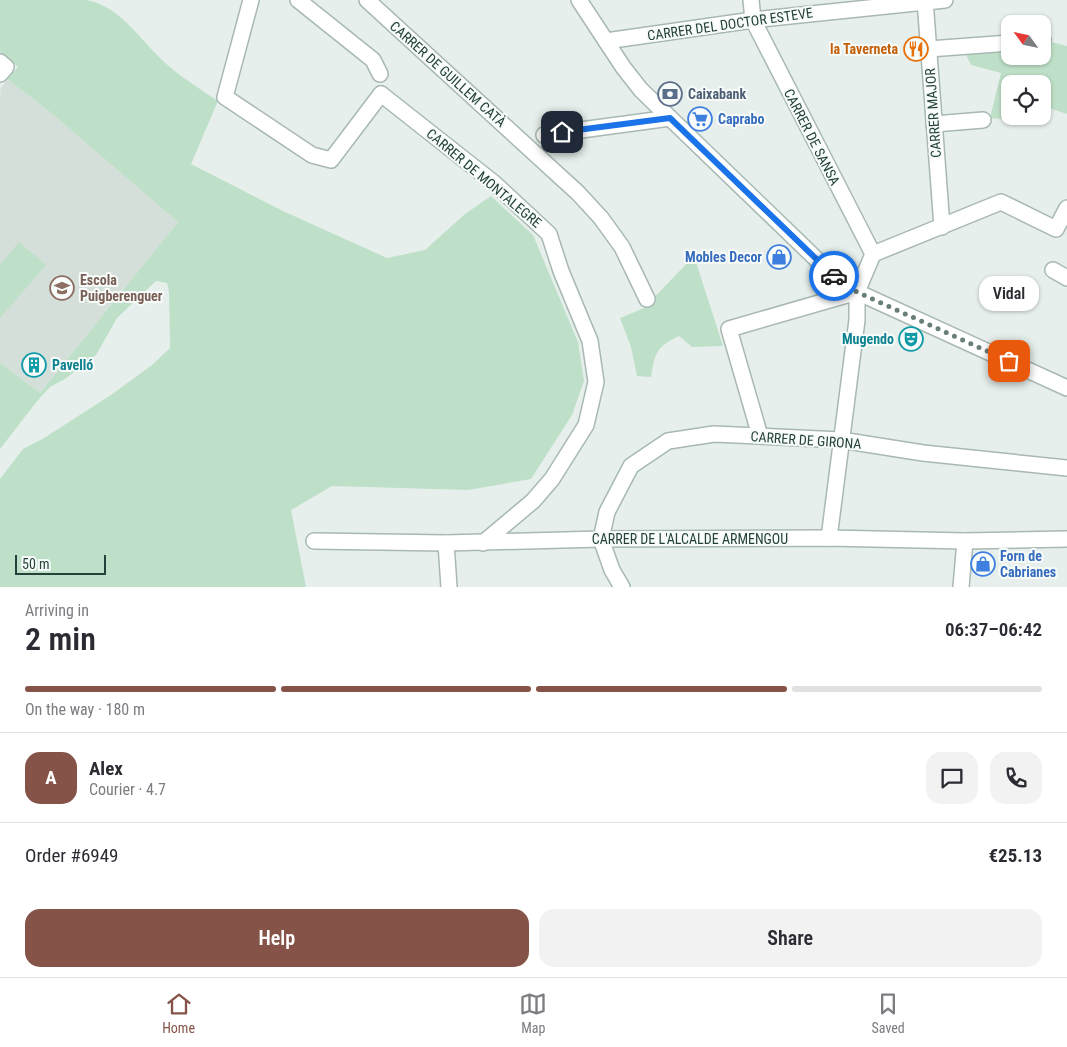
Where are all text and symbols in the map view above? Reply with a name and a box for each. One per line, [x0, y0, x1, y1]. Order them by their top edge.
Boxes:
street label: CARRER DEL DOCTOR ESTEVE [646, 4, 814, 44]
north arrow [1001, 15, 1051, 65]
map controls [1001, 15, 1051, 125]
street label: CARRER DE GUILLEM CATÀ [387, 17, 510, 130]
restaurant icon: la Taverneta [903, 36, 929, 62]
place label: la Taverneta [830, 41, 898, 57]
street label: CARRER MAJOR [922, 67, 944, 158]
button: locate [1001, 75, 1051, 125]
bank icon: Caixabank [657, 81, 683, 107]
place label: Caixabank [688, 86, 746, 102]
street label: CARRER DE SANSA [781, 86, 843, 188]
supermarket icon: Caprabo [687, 106, 713, 132]
pin [541, 111, 583, 153]
place label: Caprabo [718, 111, 764, 127]
icon: home [548, 118, 576, 146]
street label: CARRER DE MONTALEGRE [423, 125, 545, 231]
shop icon: Mobles Decor [766, 244, 792, 270]
place label: Mobles Decor [685, 249, 762, 265]
courier [809, 251, 859, 301]
icon: car [820, 262, 848, 290]
place label: Escola Puigberenguer [80, 272, 163, 304]
school or university icon: Escola Puigberenguer [49, 275, 75, 301]
callout: Vidal [979, 276, 1039, 311]
text: Vidal [993, 284, 1025, 303]
theatre icon: Mugendo [898, 326, 924, 352]
place label: Mugendo [842, 331, 894, 347]
pin [988, 340, 1030, 382]
icon: bag [995, 347, 1023, 375]
building icon: Pavelló [21, 352, 47, 378]
place label: Pavelló [52, 357, 93, 373]
street label: CARRER DE GIRONA [750, 428, 862, 452]
street label: CARRER DE L'ALCALDE ARMENGOU [592, 531, 788, 547]
place label: Forn de Cabrianes [1000, 548, 1056, 580]
shop icon: Forn de Cabrianes [970, 551, 996, 577]
scale bar [15, 552, 106, 575]
text: 50 m [22, 556, 50, 572]
text: Arriving in [25, 601, 89, 620]
text: 06:37–06:42 [945, 618, 1042, 641]
text: 2 min [25, 620, 96, 658]
text: On the way · 180 m [25, 700, 145, 719]
button: chat [926, 752, 978, 804]
button: phone [990, 752, 1042, 804]
text: Alex [89, 757, 123, 780]
text: A [45, 766, 57, 789]
text: Courier · 4.7 [89, 780, 166, 799]
text: Order #6949 [25, 844, 118, 867]
text: €25.13 [988, 844, 1042, 867]
button: Help [25, 909, 529, 967]
button: Share [539, 909, 1042, 967]
tab: Home [162, 990, 195, 1036]
tab: Map [519, 990, 547, 1036]
tab: Saved [872, 990, 905, 1036]

